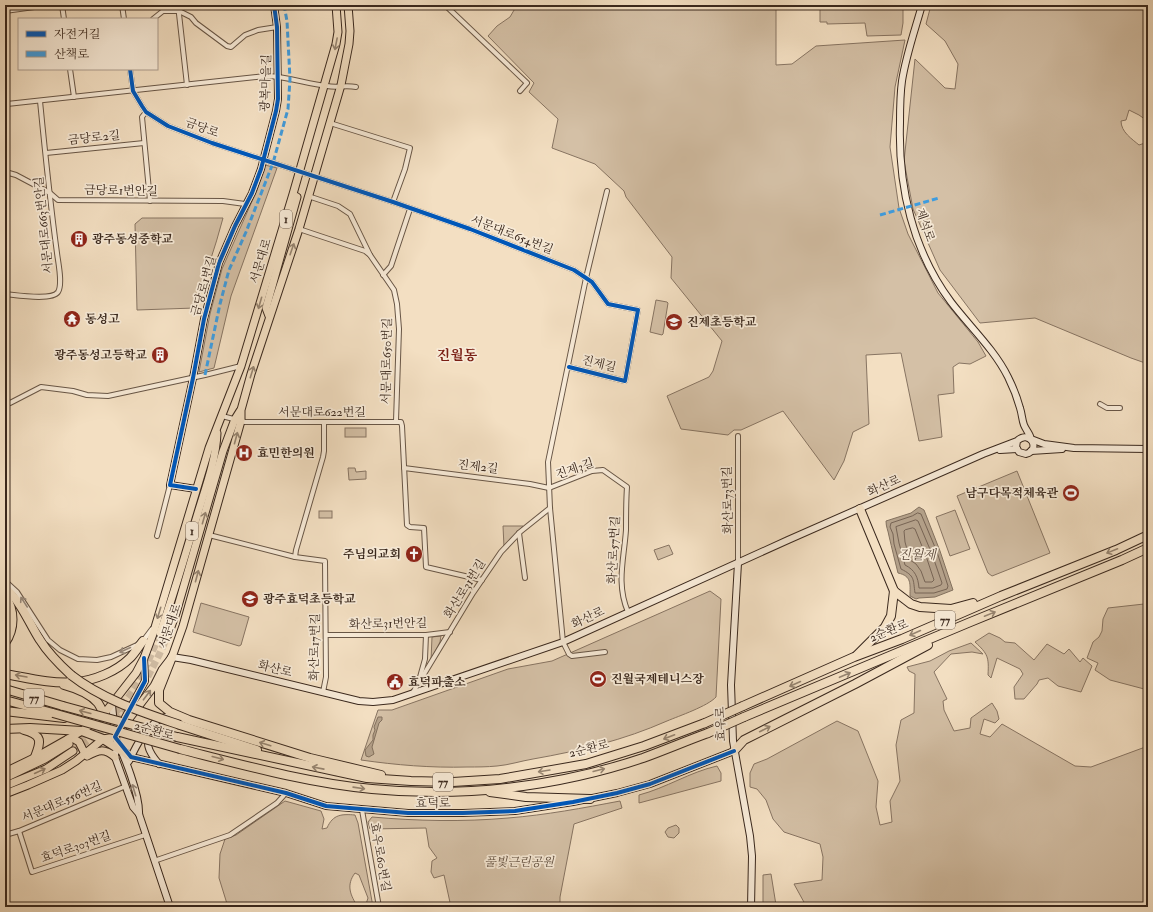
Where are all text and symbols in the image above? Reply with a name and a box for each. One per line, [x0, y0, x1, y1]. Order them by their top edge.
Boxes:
legend [18, 18, 158, 70]
text: 자전거길 [54, 27, 100, 42]
one-way arrow [331, 37, 339, 50]
text: 산책로 [54, 47, 89, 62]
street label: 광복마을길 [257, 54, 275, 112]
street label: 금당로 [183, 115, 221, 141]
street label: 금당로2길 [67, 128, 121, 148]
street label: 서문대로663번안길 [31, 176, 57, 274]
street label: 금당로1번안길 [84, 183, 158, 199]
street label: 제석로 [912, 206, 938, 244]
road number: 1 [280, 210, 292, 228]
street label: 서문대로654번길 [469, 212, 555, 258]
building icon: 광주동성중학교 [69, 229, 89, 249]
place label: 광주동성중학교 [92, 232, 174, 247]
street label: 서문대로 [247, 236, 275, 285]
one-way arrow [289, 242, 296, 255]
street label: 금당로1번길 [188, 254, 220, 318]
one-way arrow [256, 296, 263, 309]
temple icon: 동성고 [62, 309, 82, 329]
place label: 동성고 [85, 312, 120, 327]
school or university icon: 진제초등학교 [664, 312, 684, 332]
place label: 진제초등학교 [687, 315, 757, 330]
street label: 서문대로650번길 [379, 317, 395, 405]
building icon: 광주동성고등학교 [150, 345, 170, 365]
district label: 진월동 [437, 347, 478, 364]
place label: 광주동성고등학교 [54, 348, 147, 363]
street label: 진제길 [580, 353, 618, 375]
one-way arrow [249, 366, 256, 379]
street label: 서문대로622번길 [278, 405, 366, 420]
one-way arrow [233, 431, 240, 444]
hospital icon: 효민한의원 [234, 443, 254, 463]
place label: 효민한의원 [257, 446, 315, 461]
street label: 진제3길 [554, 455, 596, 483]
street label: 진제2길 [457, 457, 499, 477]
street label: 화산로73번길 [720, 466, 736, 534]
street label: 화산로 [865, 472, 903, 500]
sports icon: 남구다목적체육관 [1061, 483, 1081, 503]
place label: 남구다목적체육관 [965, 486, 1058, 501]
one-way arrow [201, 511, 208, 524]
street label: 화산로57번길 [605, 515, 623, 585]
road number: 1 [186, 522, 198, 540]
church icon: 주님의교회 [404, 544, 424, 564]
place label: 주님의교회 [343, 547, 401, 562]
water label: 진월제 [898, 547, 937, 563]
one-way arrow [1107, 548, 1119, 555]
street label: 화산로31번길 [441, 557, 489, 621]
one-way arrow [194, 570, 201, 583]
school or university icon: 광주효덕초등학교 [240, 589, 260, 609]
place label: 광주효덕초등학교 [263, 592, 356, 607]
one-way arrow [20, 597, 28, 608]
street label: 서문대로 [155, 601, 185, 650]
street label: 화산로 [569, 604, 607, 632]
one-way arrow [155, 606, 162, 619]
one-way arrow [984, 610, 996, 617]
road number: 77 [935, 611, 955, 629]
street label: 화산로17번길 [307, 613, 323, 681]
street label: 화산로31번안길 [349, 616, 427, 632]
street label: 2순환로 [867, 616, 911, 646]
one-way arrow [909, 630, 921, 637]
one-way arrow [120, 647, 132, 654]
street label: 화산로 [256, 658, 294, 681]
sports icon: 진월국제테니스장 [588, 669, 608, 689]
one-way arrow [838, 671, 850, 678]
one-way arrow [15, 672, 28, 680]
public building icon: 효덕파출소 [385, 672, 405, 692]
place label: 진월국제테니스장 [611, 672, 704, 687]
place label: 효덕파출소 [408, 675, 466, 690]
one-way arrow [789, 680, 801, 688]
road number: 77 [24, 689, 44, 707]
one-way arrow [143, 689, 151, 700]
street label: 효우로 [713, 706, 729, 742]
one-way arrow [79, 708, 92, 715]
street label: 2순환로 [132, 718, 176, 744]
one-way arrow [759, 725, 771, 732]
one-way arrow [663, 734, 675, 742]
street label: 2순환로 [567, 737, 611, 761]
one-way arrow [259, 740, 272, 747]
one-way arrow [211, 755, 224, 763]
one-way arrow [312, 764, 325, 772]
one-way arrow [592, 766, 605, 774]
one-way arrow [34, 767, 46, 774]
one-way arrow [538, 768, 551, 776]
road number: 77 [433, 773, 453, 791]
street label: 서문대로556번길 [19, 778, 105, 826]
one-way arrow [130, 784, 137, 797]
one-way arrow [352, 784, 365, 792]
street label: 효덕로 [416, 796, 451, 811]
street label: 효우로60번길 [367, 821, 393, 893]
street label: 효덕로303번길 [39, 828, 113, 866]
park label: 풀빛근린공원 [484, 855, 555, 870]

